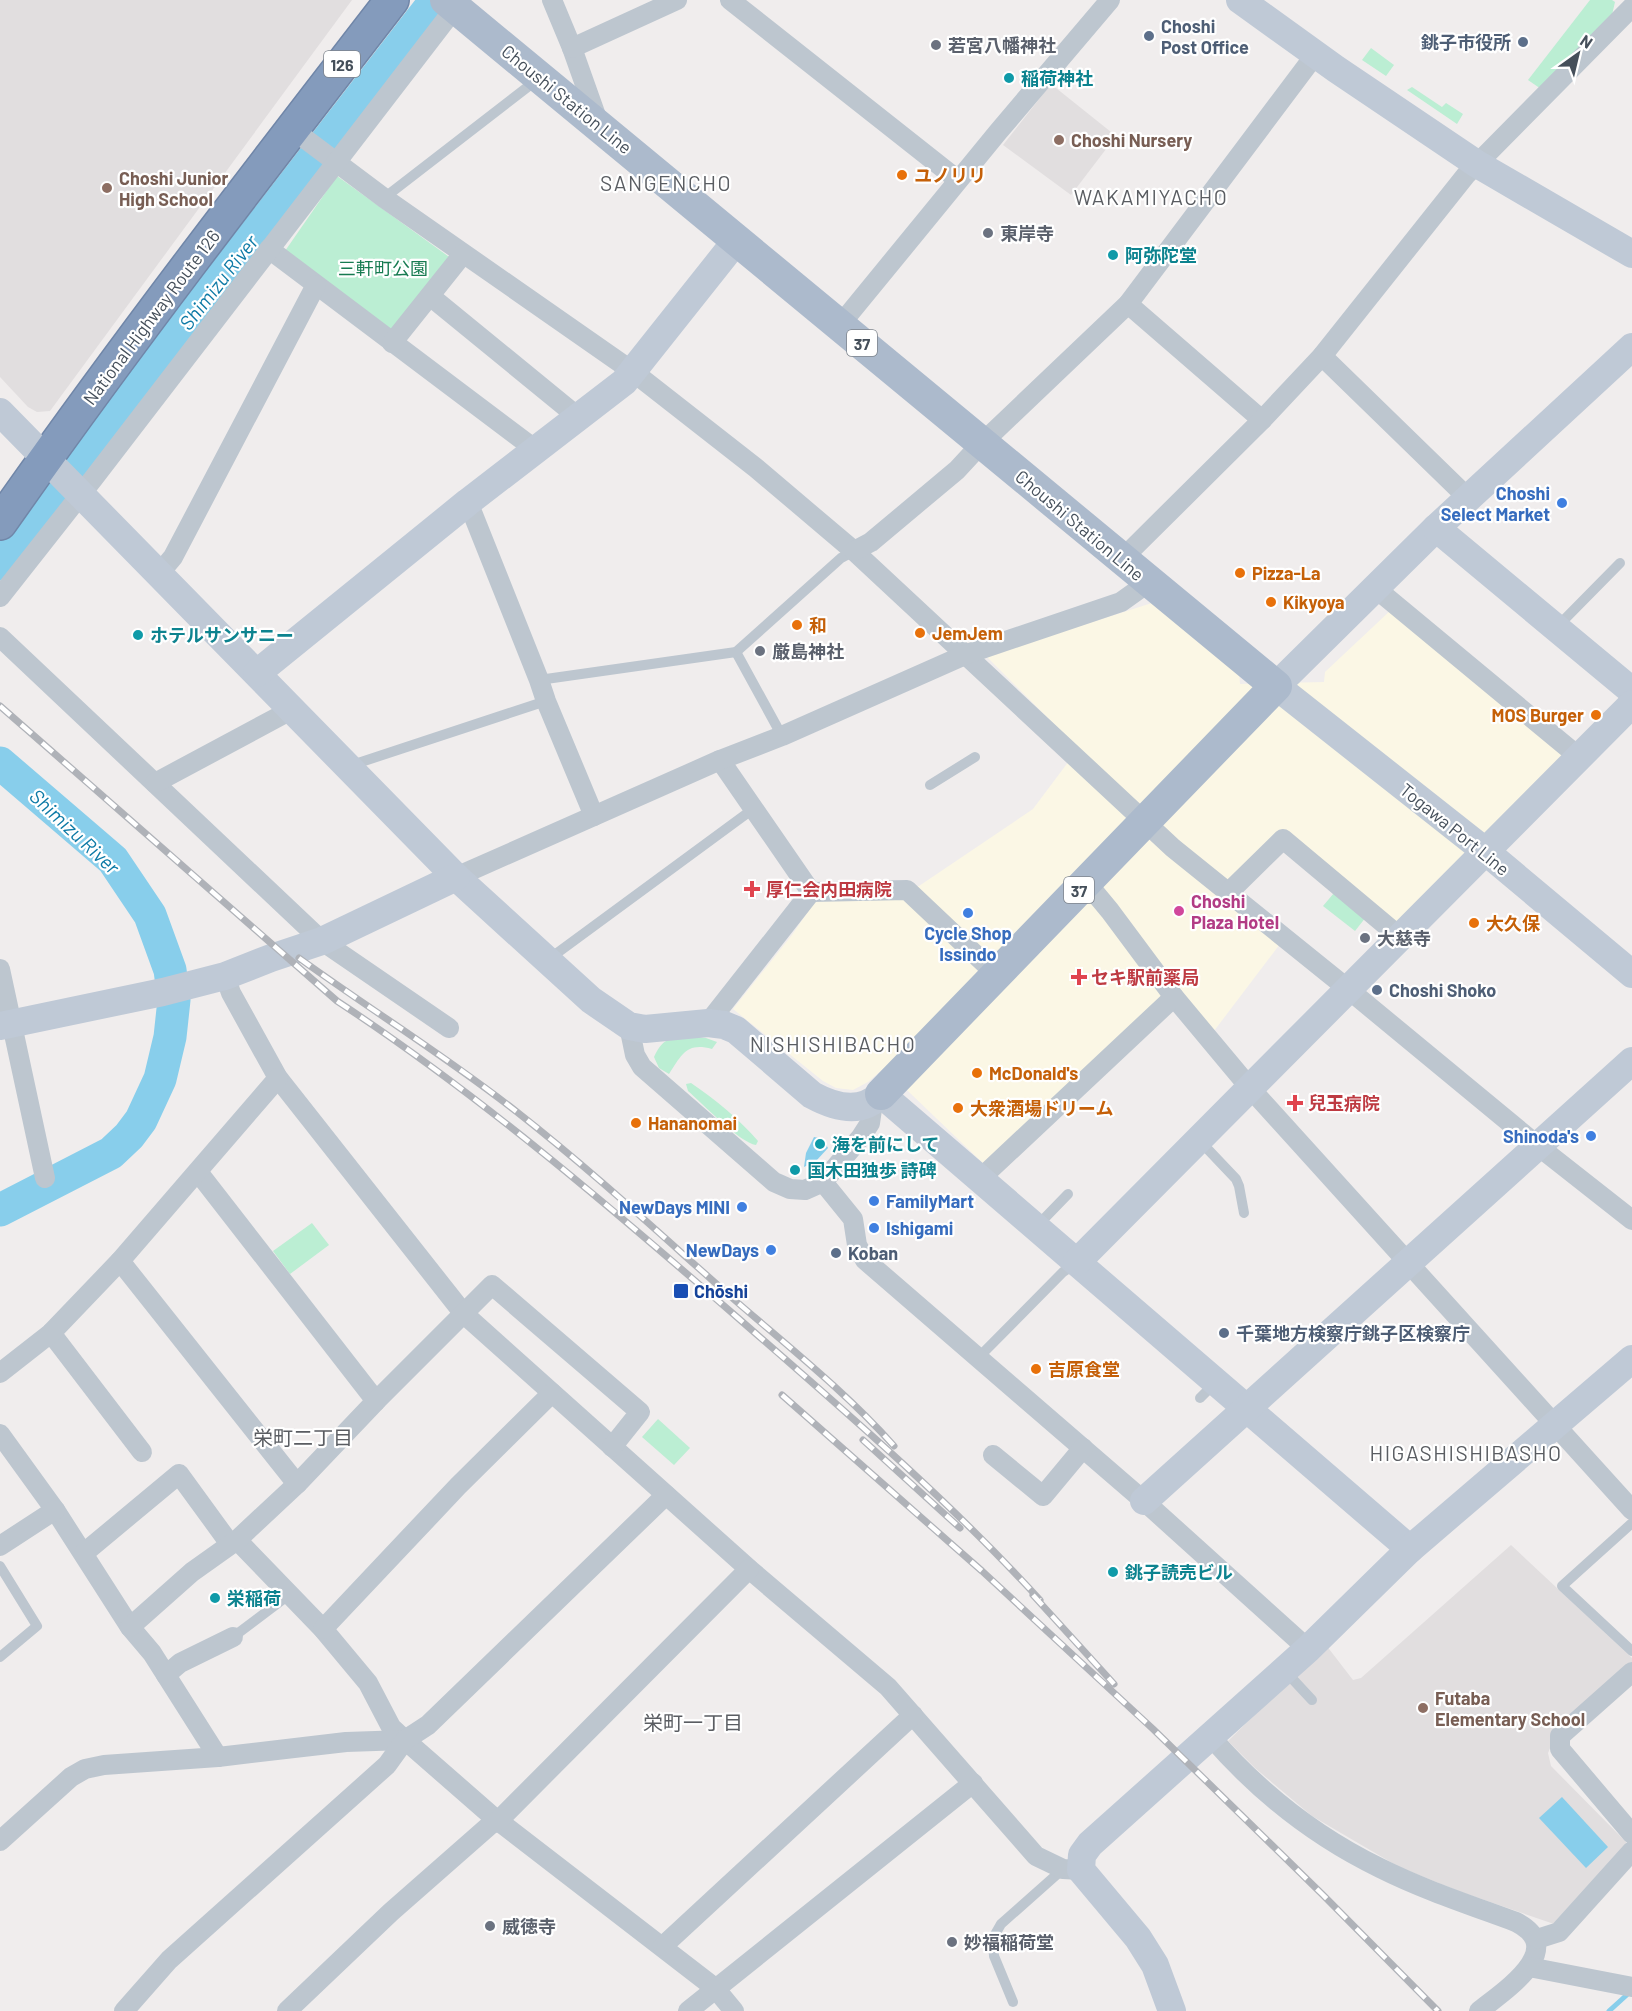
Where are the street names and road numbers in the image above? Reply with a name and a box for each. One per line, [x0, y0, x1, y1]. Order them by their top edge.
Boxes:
street label: Choushi Station Line [498, 40, 636, 158]
road number: 126 [324, 51, 360, 77]
street label: National Highway Route 126 [78, 225, 224, 409]
road number: 37 [847, 330, 877, 356]
street label: Choushi Station Line [1011, 465, 1149, 585]
street label: Togawa Port Line [1396, 778, 1514, 880]
road number: 37 [1064, 877, 1094, 903]

